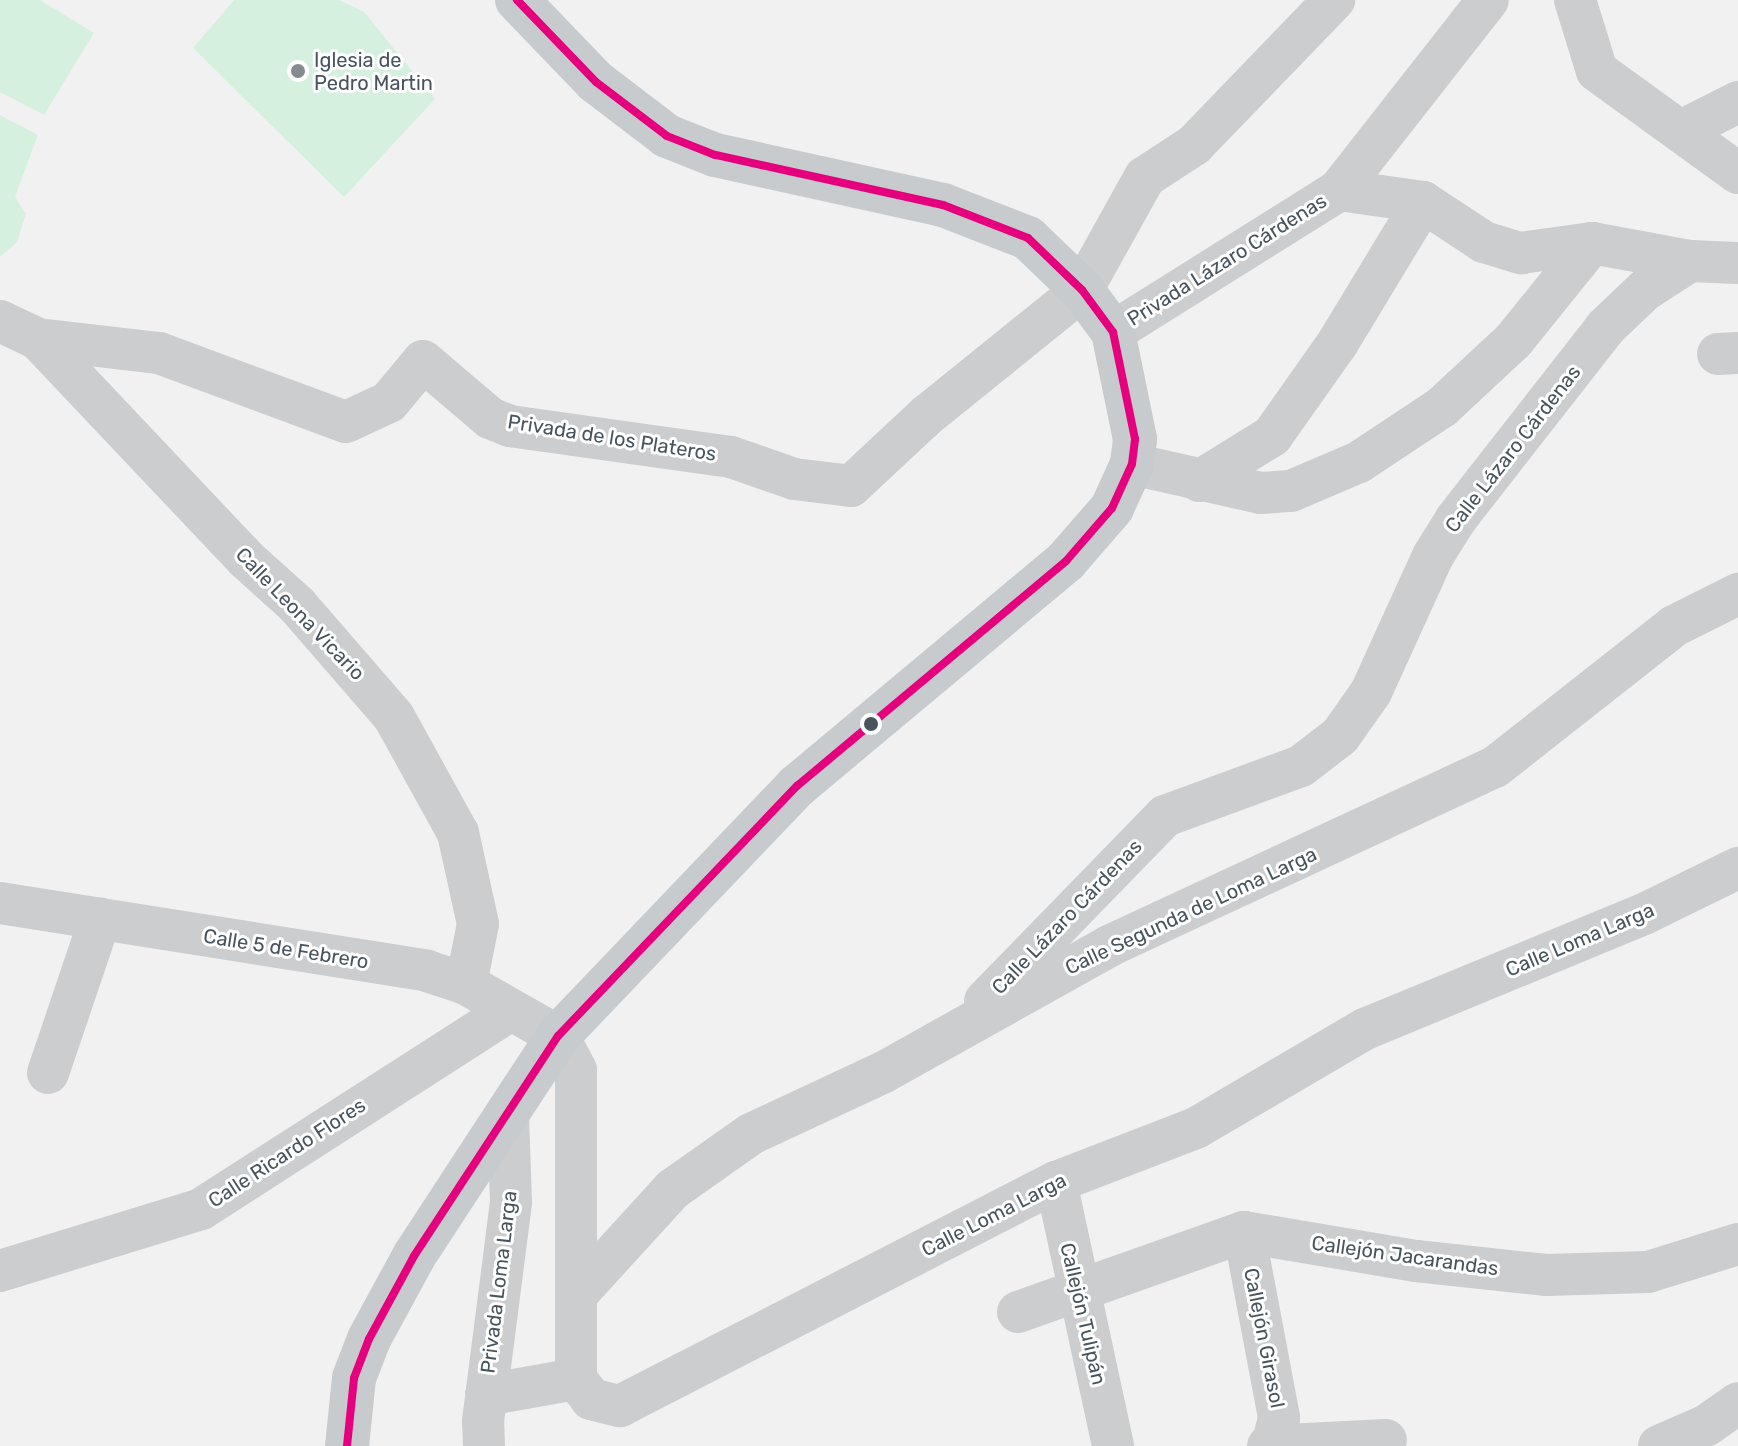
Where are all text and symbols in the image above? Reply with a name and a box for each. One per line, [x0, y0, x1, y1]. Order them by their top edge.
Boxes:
place label: Iglesia de Pedro Martin [314, 48, 433, 95]
marker: Iglesia de Pedro Martin [289, 62, 307, 80]
street label: Privada Lázaro Cárdenas [1123, 189, 1331, 331]
street label: Calle Lázaro Cárdenas [1440, 361, 1586, 537]
street label: Privada de los Plateros [506, 410, 718, 466]
street label: Calle Leona Vicario [230, 542, 370, 686]
unlabelled marker [863, 716, 879, 732]
street label: Calle Lázaro Cárdenas [987, 835, 1147, 999]
street label: Calle Segunda de Loma Larga [1061, 842, 1321, 980]
street label: Calle Loma Larga [1502, 898, 1658, 982]
street label: Calle 5 de Febrero [202, 924, 370, 974]
street label: Calle Ricardo Flores [204, 1093, 370, 1213]
street label: Calle Loma Larga [918, 1168, 1070, 1262]
street label: Privada Loma Larga [476, 1189, 522, 1375]
street label: Callejón Jacarandas [1310, 1231, 1500, 1281]
street label: Callejón Tulipán [1055, 1240, 1111, 1388]
street label: Callejón Girasol [1239, 1266, 1289, 1410]

